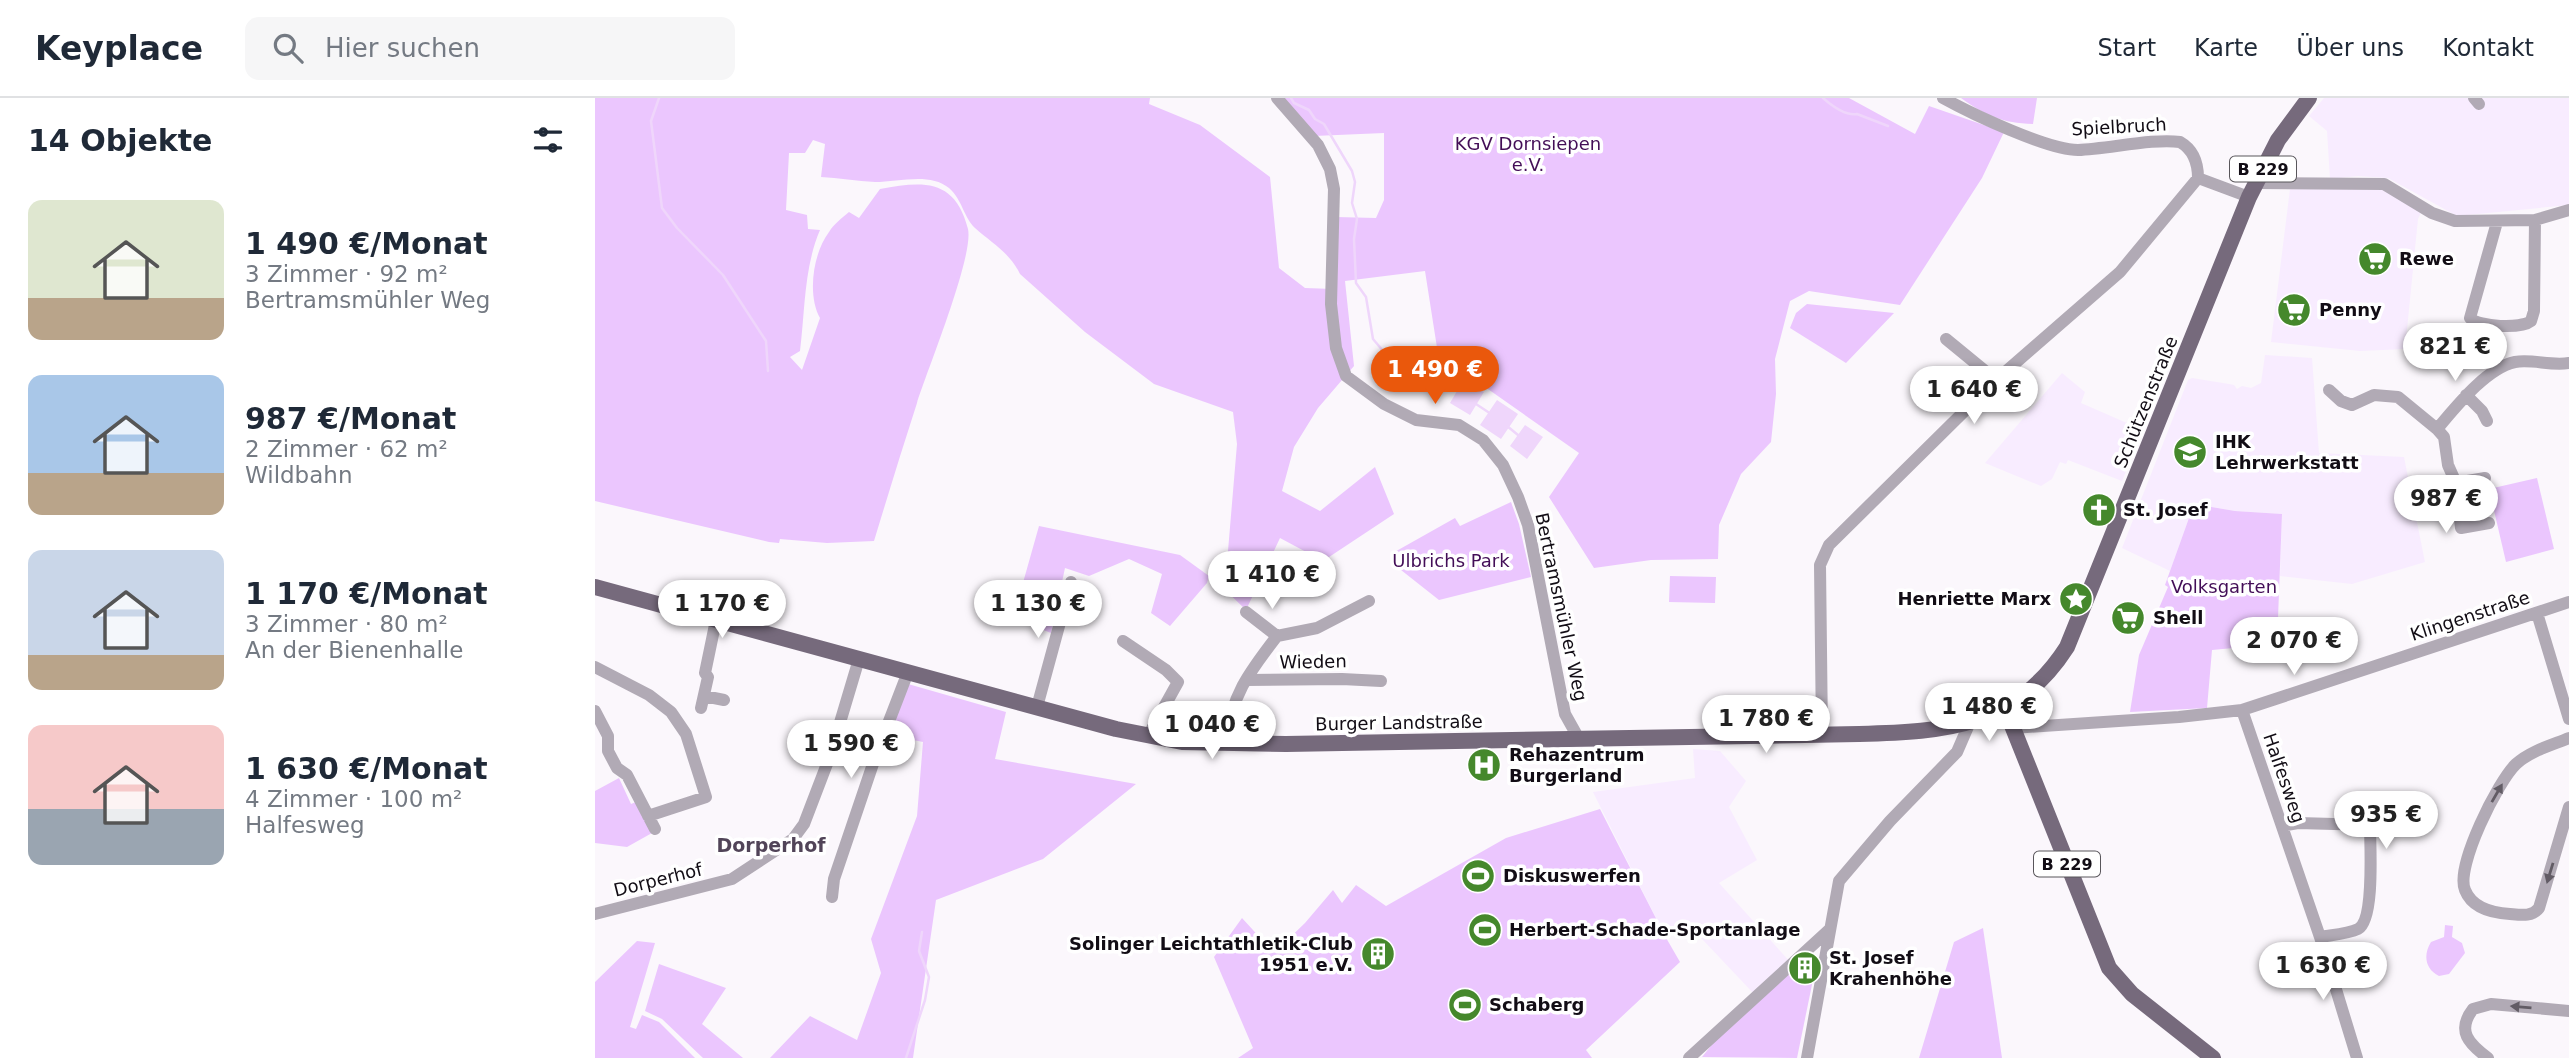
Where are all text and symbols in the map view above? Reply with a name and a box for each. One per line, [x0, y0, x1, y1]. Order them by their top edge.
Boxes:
search box [245, 17, 735, 80]
text: Keyplace [35, 29, 203, 68]
icon: search [269, 29, 307, 67]
text: Hier suchen [325, 33, 480, 63]
text: Start [2097, 34, 2156, 62]
text: Karte [2194, 34, 2258, 62]
text: Über uns [2296, 34, 2404, 62]
text: Kontakt [2442, 34, 2534, 62]
street label: Spielbruch [2071, 114, 2167, 139]
icon: filters [529, 121, 567, 159]
text: 14 Objekte [28, 123, 212, 158]
park label: KGV Dornsiepen e.V. [1455, 133, 1601, 175]
road number: B 229 [2230, 156, 2296, 181]
text: 1 490 €/Monat [245, 226, 488, 261]
icon: home [84, 228, 168, 312]
supermarket icon: Rewe [2356, 240, 2394, 278]
place label: Rewe [2399, 248, 2454, 269]
text: 3 Zimmer · 92 m² [245, 261, 448, 287]
text: Bertramsmühler Weg [245, 287, 490, 313]
supermarket icon: Penny [2275, 291, 2313, 329]
place label: Penny [2319, 299, 2382, 320]
pin: 821 € [2406, 324, 2504, 383]
street label: Schützenstraße [2110, 333, 2182, 471]
text: 821 € [2419, 333, 2491, 359]
pin: 1 490 € [1370, 346, 1500, 406]
text: 1 490 € [1387, 356, 1483, 382]
pin: 1 640 € [1909, 366, 2039, 426]
text: 1 640 € [1926, 376, 2022, 402]
text: 987 €/Monat [245, 401, 456, 436]
icon: home [84, 403, 168, 487]
place label: IHK Lehrwerkstatt [2215, 431, 2359, 473]
school or university icon: IHK Lehrwerkstatt [2171, 433, 2209, 471]
text: 2 Zimmer · 62 m² [245, 436, 448, 462]
text: Wildbahn [245, 462, 352, 488]
pin: 987 € [2397, 476, 2495, 535]
text: 987 € [2410, 485, 2482, 511]
church icon: St. Josef [2080, 491, 2118, 529]
place label: St. Josef [2123, 499, 2208, 520]
street label: Bertramsmühler Weg [1531, 511, 1592, 703]
park label: Ulbrichs Park [1392, 550, 1510, 571]
pin: 1 410 € [1207, 552, 1337, 611]
text: 1 410 € [1224, 561, 1320, 587]
text: 1 170 €/Monat [245, 576, 488, 611]
park label: Volksgarten [2171, 576, 2277, 597]
icon: home [84, 578, 168, 662]
pin: 1 170 € [657, 580, 787, 640]
pin: 1 130 € [973, 580, 1103, 640]
place icon: Henriette Marx [2057, 580, 2095, 618]
street label: Klingenstraße [2407, 586, 2532, 645]
place label: Henriette Marx [1897, 588, 2051, 609]
text: 1 170 € [674, 590, 770, 616]
text: 1 130 € [990, 590, 1086, 616]
supermarket icon: Shell [2109, 599, 2147, 637]
place label: Shell [2153, 607, 2203, 628]
text: 3 Zimmer · 80 m² [245, 611, 448, 637]
pin: 2 070 € [2229, 618, 2359, 677]
text: 2 070 € [2246, 627, 2342, 653]
text: An der Bienenhalle [245, 637, 463, 663]
street label: Wieden [1279, 650, 1347, 673]
pin: 1 480 € [1924, 684, 2054, 743]
text: 1 480 € [1941, 693, 2037, 719]
pin: 1 780 € [1701, 696, 1831, 755]
pin: 1 040 € [1147, 702, 1277, 761]
text: 1 780 € [1718, 705, 1814, 731]
text: 1 040 € [1164, 711, 1260, 737]
street label: Burger Landstraße [1315, 711, 1483, 734]
pin: 1 590 € [786, 720, 916, 780]
text: 1 590 € [803, 730, 899, 756]
street label: Halfesweg [2259, 730, 2310, 825]
place label: Rehazentrum Burgerland [1509, 744, 1645, 786]
hospital icon: Rehazentrum Burgerland [1465, 746, 1503, 784]
text: 1 630 €/Monat [245, 751, 488, 786]
icon: home [84, 753, 168, 837]
one-way arrow [2490, 784, 2503, 803]
text: 4 Zimmer · 100 m² [245, 786, 462, 812]
pin: 935 € [2337, 792, 2435, 851]
text: 935 € [2350, 801, 2422, 827]
text: Halfesweg [245, 812, 365, 838]
district label: Dorperhof [717, 834, 826, 856]
road number: B 229 [2034, 852, 2100, 876]
sports icon: Diskuswerfen [1459, 857, 1497, 895]
street label: Dorperhof [611, 858, 705, 901]
one-way arrow [2545, 862, 2555, 883]
place label: Diskuswerfen [1503, 865, 1641, 886]
sports icon: Herbert-Schade-Sportanlage [1466, 911, 1504, 949]
place label: Herbert-Schade-Sportanlage [1509, 919, 1800, 940]
place label: Solinger Leichtathletik-Club 1951 e.V. [1069, 933, 1353, 975]
building icon: Solinger Leichtathletik-Club 1951 e.V. [1359, 935, 1397, 973]
pin: 1 630 € [2258, 942, 2388, 1002]
place label: St. Josef Krahenhöhe [1829, 947, 1952, 989]
building icon: St. Josef Krahenhöhe [1786, 949, 1824, 987]
text: 1 630 € [2275, 952, 2371, 978]
sports icon: Schaberg [1446, 986, 1484, 1024]
place label: Schaberg [1489, 994, 1584, 1015]
one-way arrow [2510, 1001, 2532, 1012]

